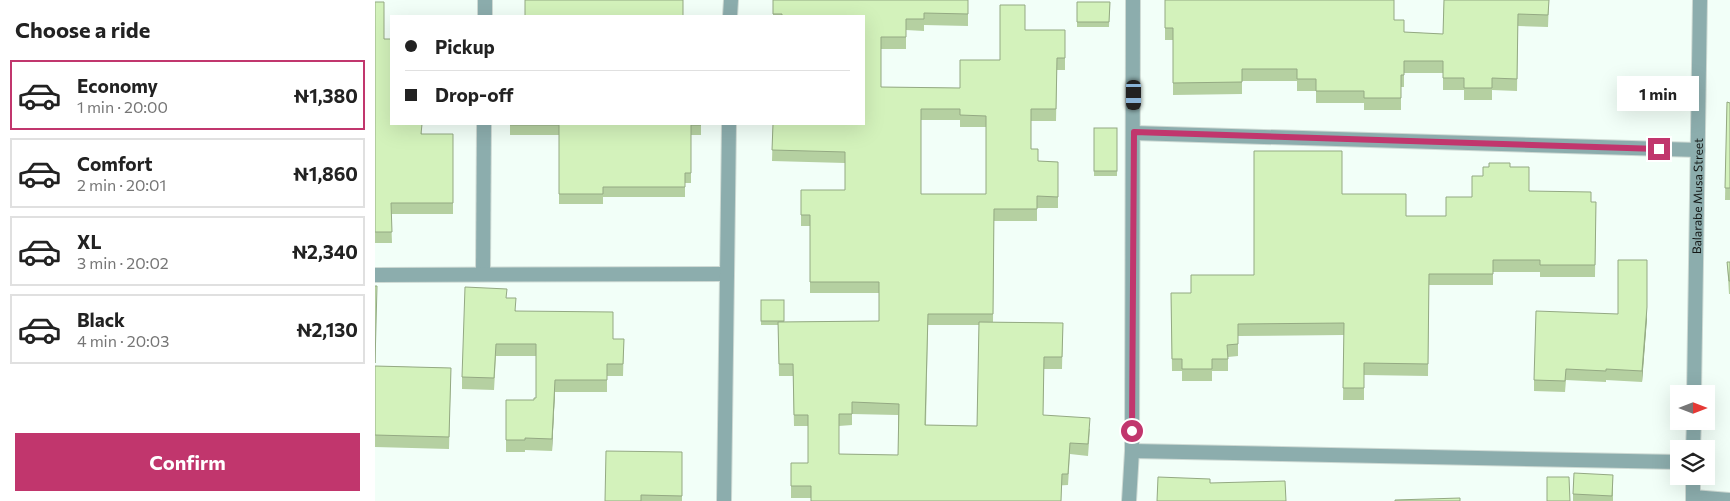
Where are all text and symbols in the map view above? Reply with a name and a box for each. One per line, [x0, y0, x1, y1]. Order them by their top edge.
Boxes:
text: Choose a ride [15, 16, 150, 43]
text: Pickup [435, 35, 495, 58]
icon: car [17, 73, 62, 118]
text: Economy [77, 74, 158, 97]
callout: 1 min [1618, 76, 1700, 112]
car [1126, 80, 1141, 110]
text: Drop-off [435, 83, 514, 106]
text: ₦1,380 [293, 84, 358, 107]
text: 1 min [1639, 84, 1677, 103]
text: 1 min · 20:00 [77, 97, 168, 116]
route end [1648, 138, 1670, 160]
street label: Balarabe Musa Street [1689, 138, 1705, 254]
icon: car [17, 151, 62, 196]
text: Comfort [77, 152, 153, 175]
text: ₦1,860 [293, 162, 358, 185]
text: 2 min · 20:01 [77, 175, 166, 194]
icon: car [17, 229, 62, 274]
text: XL [77, 230, 102, 253]
text: ₦2,340 [292, 240, 358, 263]
text: 3 min · 20:02 [77, 253, 169, 272]
icon: car [17, 307, 62, 352]
text: Black [77, 308, 125, 331]
text: ₦2,130 [296, 318, 358, 341]
text: 4 min · 20:03 [77, 331, 169, 350]
north arrow [1670, 385, 1715, 430]
map controls [1670, 385, 1715, 485]
route start [1121, 420, 1143, 442]
button: Confirm [15, 433, 360, 491]
button: layers [1670, 440, 1715, 485]

